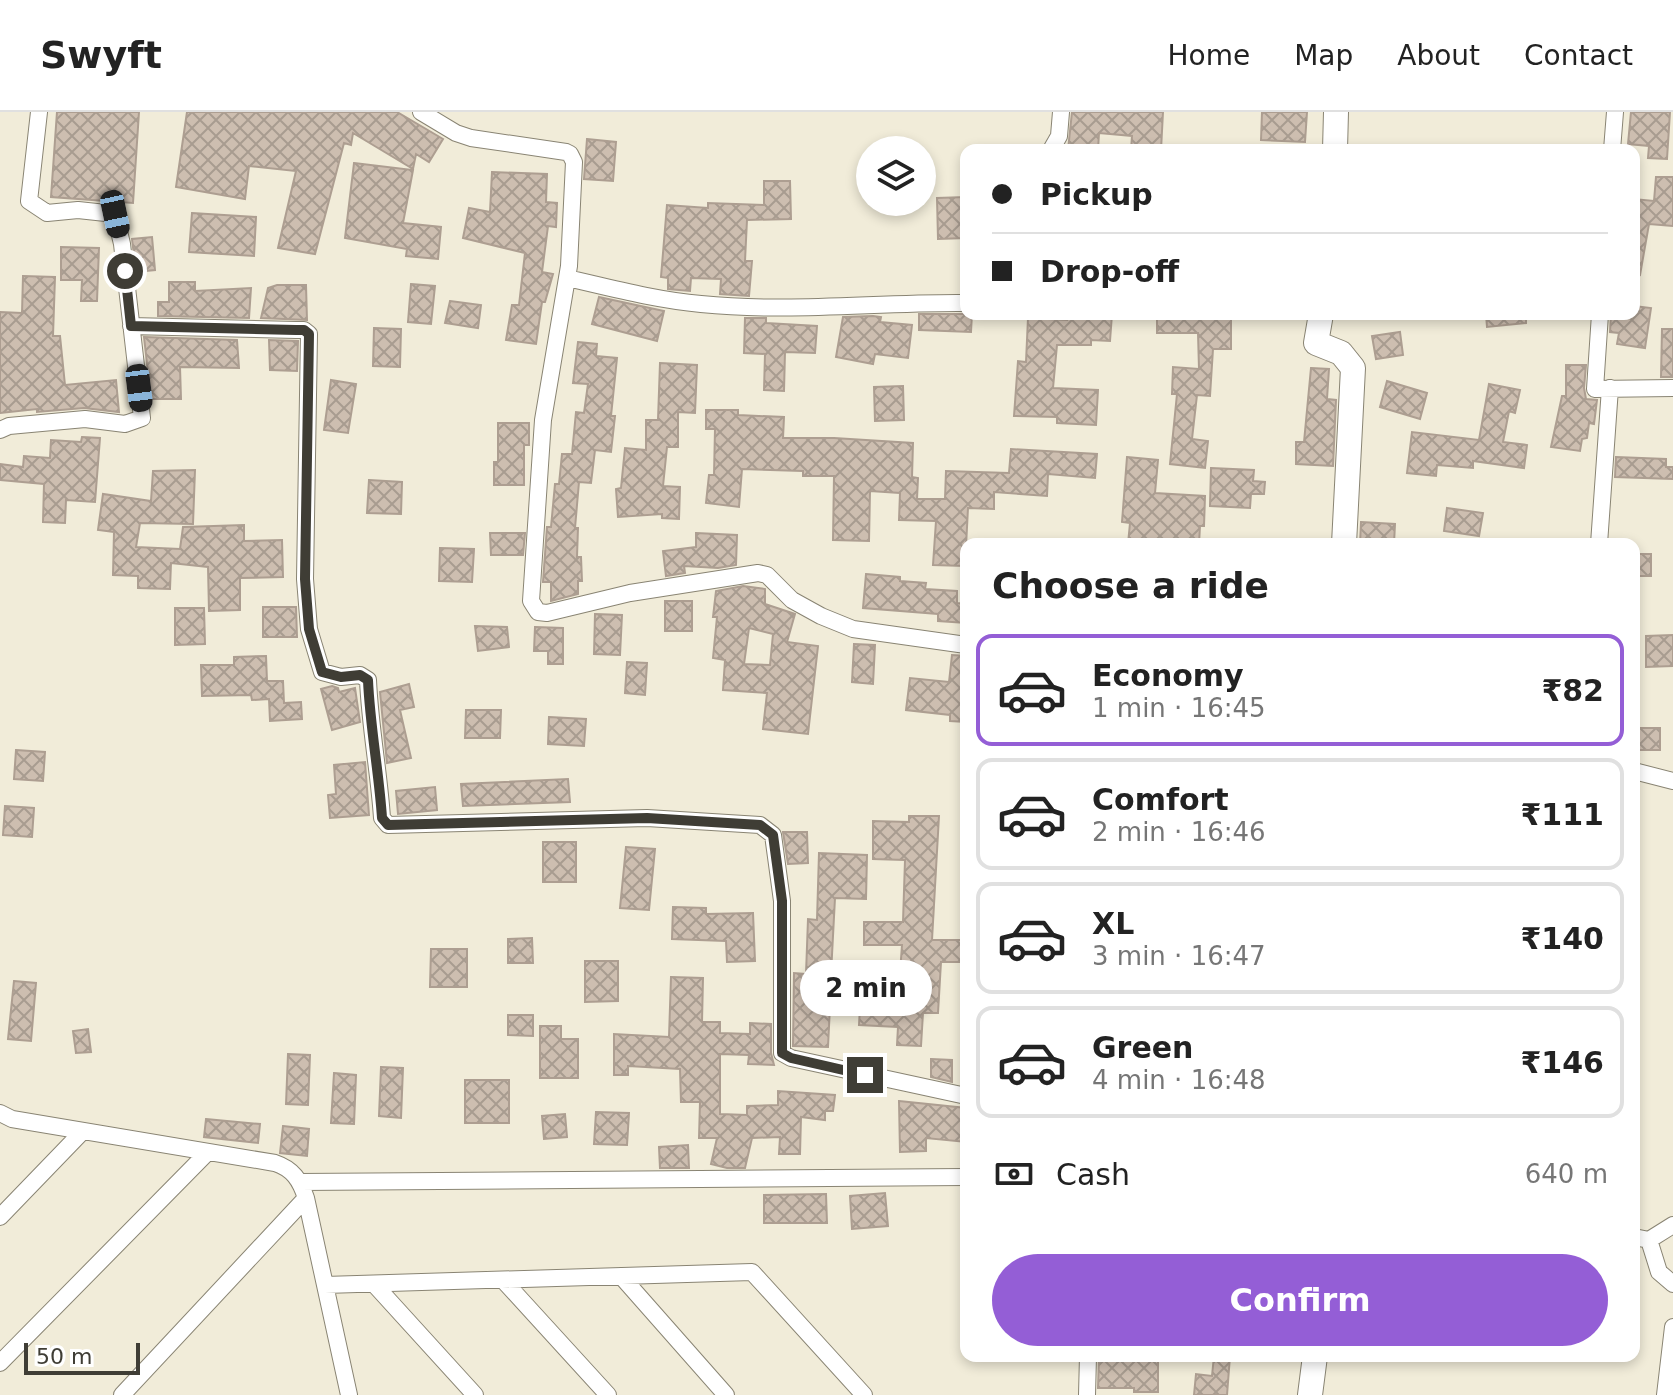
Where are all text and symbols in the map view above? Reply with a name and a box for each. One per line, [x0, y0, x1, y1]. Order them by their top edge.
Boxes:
text: Swyft [40, 33, 162, 77]
text: Home [1167, 39, 1250, 72]
text: Map [1294, 39, 1353, 72]
text: About [1397, 39, 1480, 72]
text: Contact [1524, 39, 1633, 72]
map controls [856, 136, 936, 216]
button: layers [856, 136, 936, 216]
text: Pickup [1040, 177, 1153, 212]
car [98, 188, 132, 240]
route start [107, 253, 143, 289]
text: Drop-off [1040, 254, 1179, 289]
car [124, 363, 154, 413]
text: Choose a ride [992, 565, 1269, 606]
icon: car [996, 654, 1068, 726]
text: Economy [1092, 658, 1244, 693]
text: ₹82 [1541, 673, 1604, 708]
text: 1 min · 16:45 [1092, 693, 1266, 723]
icon: car [996, 778, 1068, 850]
text: Comfort [1092, 782, 1229, 817]
text: ₹111 [1521, 797, 1604, 832]
text: 2 min · 16:46 [1092, 817, 1266, 847]
icon: car [996, 902, 1068, 974]
text: XL [1092, 906, 1134, 941]
text: ₹140 [1521, 921, 1604, 956]
text: 3 min · 16:47 [1092, 941, 1266, 971]
callout: 2 min [799, 959, 931, 1015]
text: 2 min [825, 973, 907, 1003]
icon: car [996, 1026, 1068, 1098]
text: Green [1092, 1030, 1193, 1065]
text: ₹146 [1521, 1045, 1604, 1080]
route end [847, 1057, 883, 1093]
text: 4 min · 16:48 [1092, 1065, 1266, 1095]
icon: cash [992, 1152, 1036, 1196]
text: Cash [1056, 1157, 1130, 1192]
text: 640 m [1525, 1159, 1608, 1189]
button: Confirm [992, 1254, 1608, 1346]
scale bar [24, 1339, 140, 1375]
text: 50 m [36, 1344, 92, 1369]

